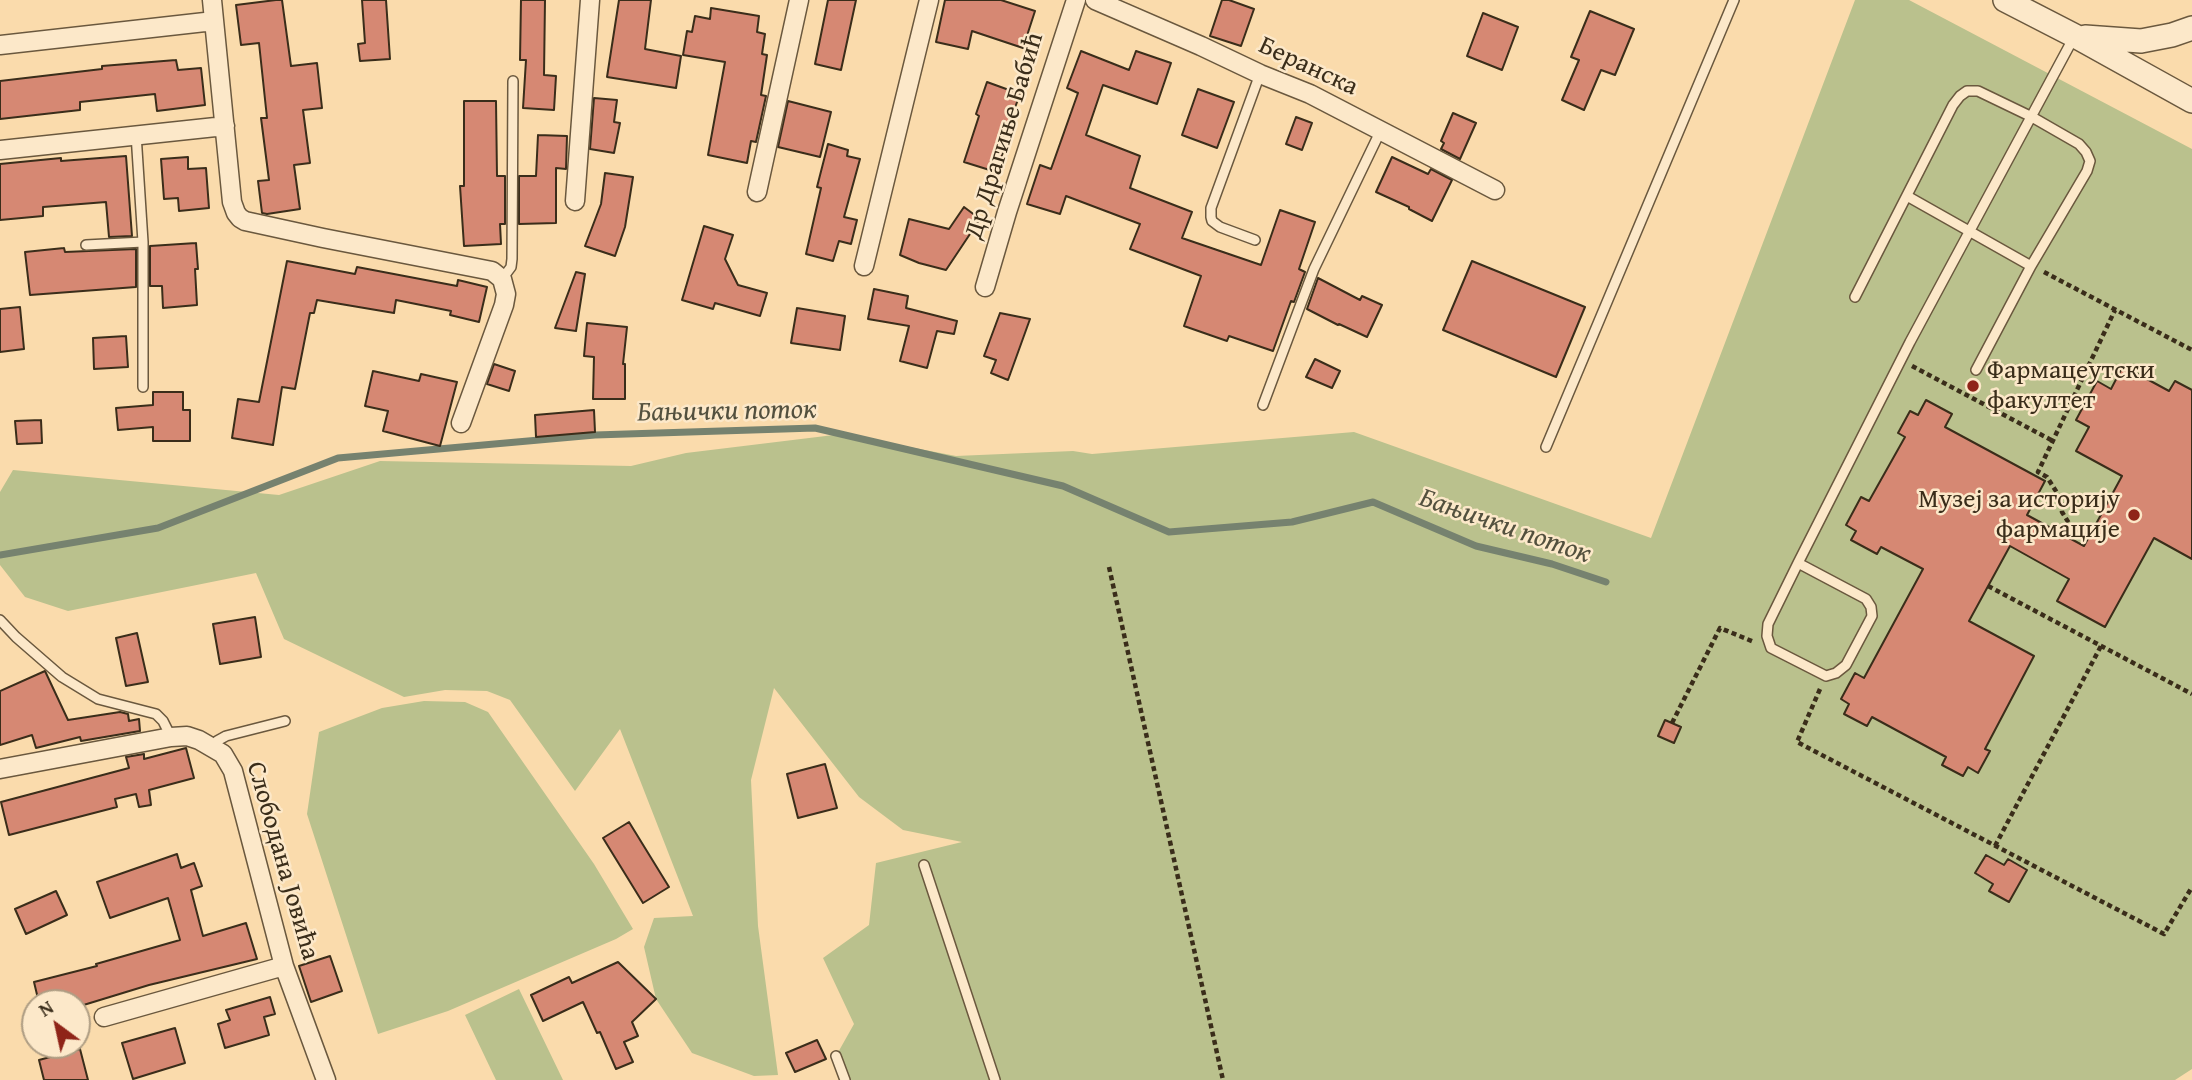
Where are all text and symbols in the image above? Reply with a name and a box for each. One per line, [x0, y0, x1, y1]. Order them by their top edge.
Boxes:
street label: Др Драгиње Бабић [959, 29, 1051, 243]
street label: Беранска [1253, 30, 1363, 104]
place label: Фармацеутски факултет [1987, 355, 2155, 416]
marker: Фармацеутски факултет [1965, 378, 1981, 394]
water label: Бањички поток [637, 394, 817, 430]
water label: Бањички поток [1415, 482, 1595, 572]
place label: Музеј за историју фармације [1918, 484, 2120, 546]
marker: Музеј за историју фармације [2126, 507, 2142, 523]
street label: Слободана Јовића [239, 758, 325, 964]
north arrow [21, 989, 91, 1059]
text: N [33, 993, 59, 1023]

